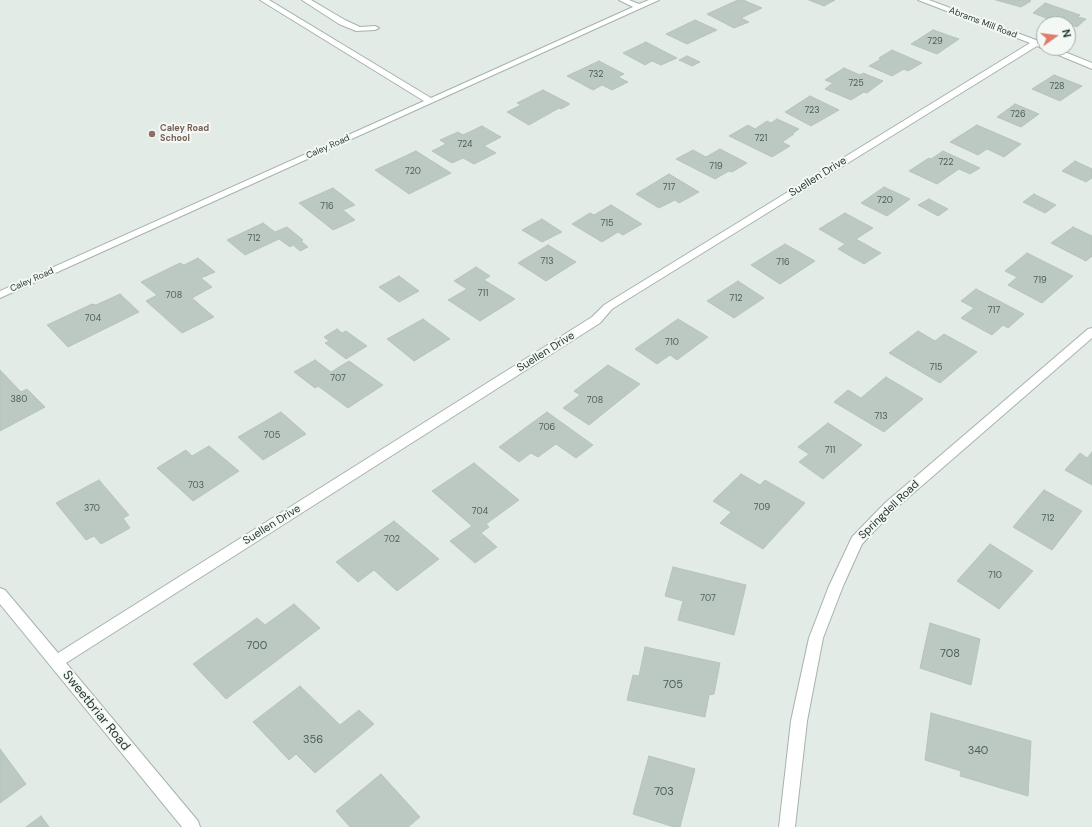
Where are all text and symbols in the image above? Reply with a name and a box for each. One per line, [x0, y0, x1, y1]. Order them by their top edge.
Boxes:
street label: Abrams Mill Road [948, 5, 1018, 41]
north arrow [1036, 16, 1076, 56]
text: N [1059, 28, 1074, 39]
house number: 729 [927, 37, 943, 47]
house number: 732 [588, 70, 604, 80]
house number: 725 [848, 79, 864, 89]
house number: 728 [1049, 82, 1065, 92]
house number: 723 [804, 106, 820, 116]
house number: 726 [1010, 110, 1026, 120]
place label: Caley Road School [160, 124, 209, 145]
marker: Caley Road School [147, 129, 157, 139]
street label: Caley Road [305, 133, 351, 161]
house number: 721 [755, 134, 767, 144]
house number: 724 [457, 140, 473, 150]
street label: Suellen Drive [787, 154, 849, 200]
house number: 722 [939, 158, 953, 168]
house number: 719 [709, 162, 723, 172]
house number: 720 [405, 167, 421, 177]
house number: 717 [663, 183, 675, 193]
house number: 720 [877, 196, 893, 206]
house number: 716 [320, 202, 334, 212]
house number: 715 [600, 219, 614, 229]
house number: 712 [248, 234, 260, 244]
house number: 713 [541, 257, 553, 267]
house number: 716 [776, 258, 790, 268]
street label: Caley Road [9, 266, 55, 294]
house number: 719 [1033, 276, 1047, 286]
house number: 711 [478, 289, 488, 299]
house number: 708 [166, 291, 182, 301]
house number: 712 [730, 294, 742, 304]
house number: 717 [988, 306, 1000, 316]
house number: 704 [85, 314, 101, 324]
street label: Suellen Drive [515, 329, 577, 375]
house number: 710 [665, 338, 679, 348]
house number: 715 [929, 363, 943, 373]
house number: 707 [330, 374, 346, 384]
house number: 380 [11, 395, 27, 405]
house number: 708 [587, 396, 603, 406]
house number: 713 [875, 412, 887, 422]
house number: 706 [539, 423, 555, 433]
house number: 705 [264, 431, 280, 441]
house number: 711 [825, 446, 835, 456]
street label: Springdell Road [856, 478, 922, 542]
house number: 703 [188, 481, 204, 491]
street label: Suellen Drive [241, 502, 303, 548]
house number: 709 [754, 503, 770, 513]
house number: 370 [84, 504, 100, 514]
house number: 704 [472, 507, 488, 517]
house number: 712 [1042, 514, 1054, 524]
house number: 702 [384, 535, 400, 545]
house number: 710 [988, 571, 1002, 581]
house number: 707 [700, 594, 716, 604]
house number: 700 [247, 639, 267, 653]
house number: 708 [940, 647, 960, 661]
street label: Sweetbriar Road [59, 668, 133, 754]
house number: 705 [663, 678, 683, 692]
house number: 356 [303, 733, 323, 747]
house number: 340 [968, 744, 988, 758]
house number: 703 [654, 785, 674, 799]

